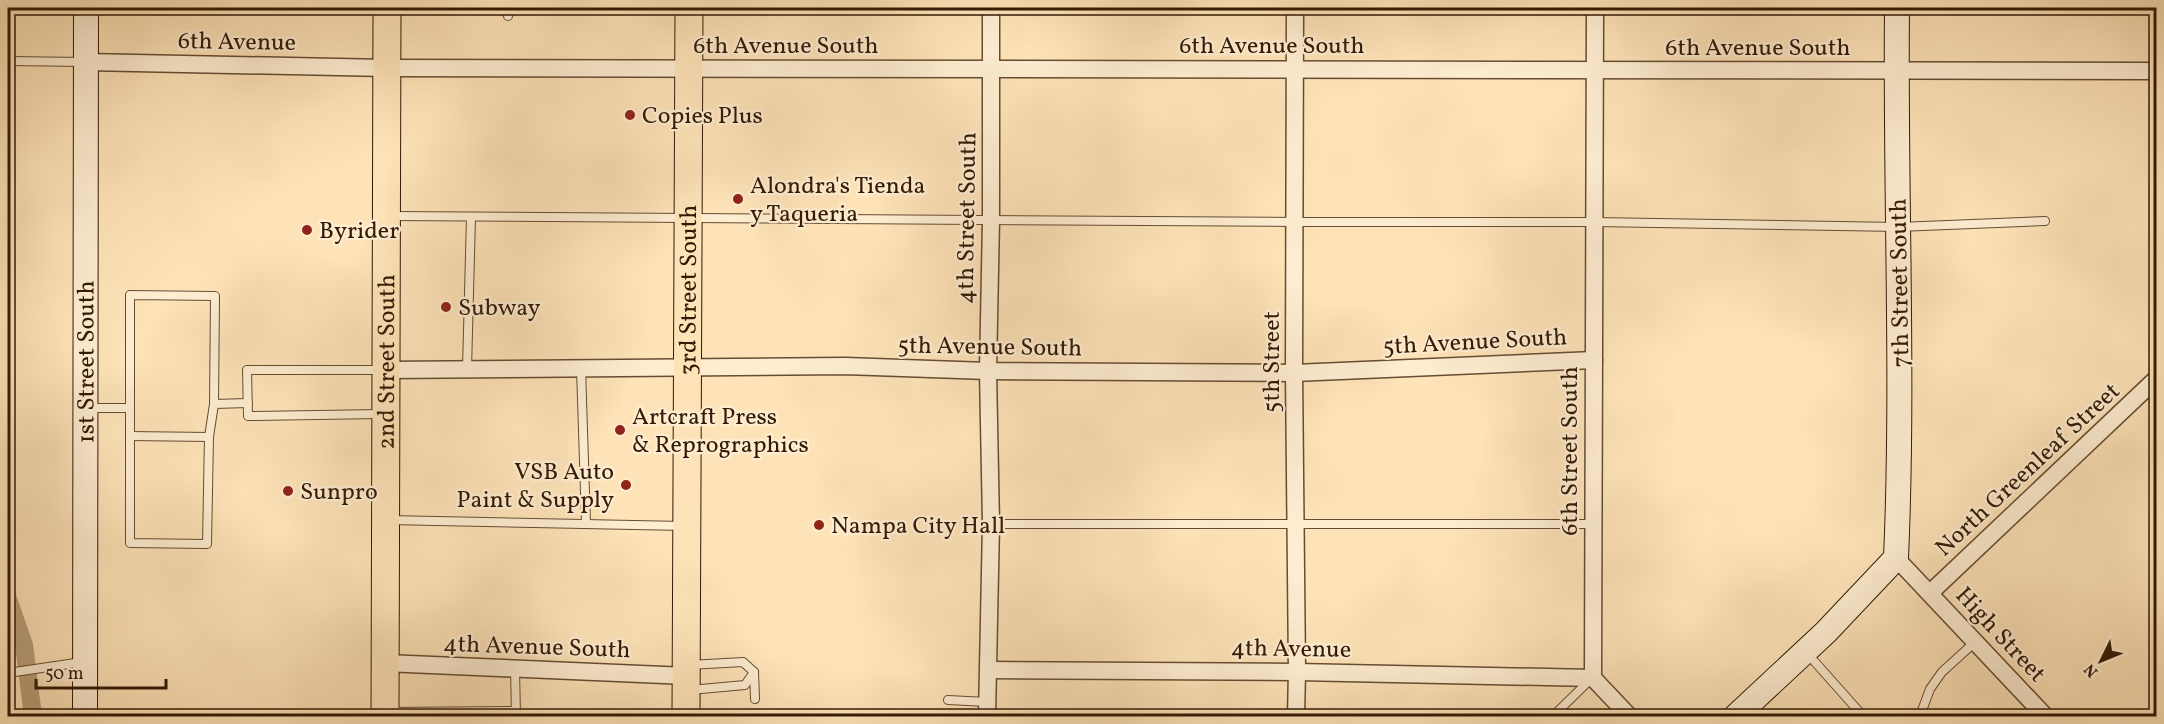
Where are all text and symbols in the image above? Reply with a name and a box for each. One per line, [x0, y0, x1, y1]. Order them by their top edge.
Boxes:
street label: 6th Avenue [178, 25, 296, 61]
street label: 6th Avenue South [693, 30, 879, 64]
street label: 6th Avenue South [1179, 30, 1365, 64]
street label: 6th Avenue South [1665, 32, 1851, 66]
place label: Copies Plus [642, 100, 763, 134]
marker: Copies Plus [623, 108, 637, 122]
street label: 4th Street South [950, 132, 986, 304]
place label: Alondra's Tienda y Taqueria [750, 170, 925, 232]
marker: Alondra's Tienda y Taqueria [731, 192, 745, 206]
street label: 7th Street South [1883, 198, 1919, 368]
street label: 3rd Street South [672, 205, 707, 376]
place label: Byrider [319, 215, 399, 249]
marker: Byrider [300, 223, 314, 237]
street label: 2nd Street South [371, 274, 405, 450]
street label: 1st Street South [70, 281, 105, 444]
place label: Subway [458, 292, 540, 326]
marker: Subway [439, 300, 453, 314]
street label: 5th Street [1256, 311, 1290, 413]
street label: 5th Avenue South [1382, 321, 1568, 365]
street label: 5th Avenue South [897, 329, 1083, 367]
street label: 6th Street South [1554, 366, 1588, 536]
street label: North Greenleaf Street [1928, 376, 2128, 565]
place label: Artcraft Press & Reprographics [632, 401, 809, 463]
marker: Artcraft Press & Reprographics [613, 423, 627, 437]
place label: VSB Auto Paint & Supply [457, 456, 614, 518]
place label: Sunpro [300, 476, 378, 510]
marker: VSB Auto Paint & Supply [619, 478, 633, 492]
marker: Sunpro [281, 484, 295, 498]
place label: Nampa City Hall [831, 510, 1005, 544]
marker: Nampa City Hall [812, 518, 826, 532]
street label: High Street [1946, 580, 2053, 691]
street label: 4th Avenue South [443, 628, 631, 668]
north arrow [2071, 631, 2131, 691]
street label: 4th Avenue [1230, 632, 1351, 668]
scale bar [36, 652, 166, 690]
text: N [2079, 658, 2104, 682]
text: 50 m [45, 662, 84, 687]

